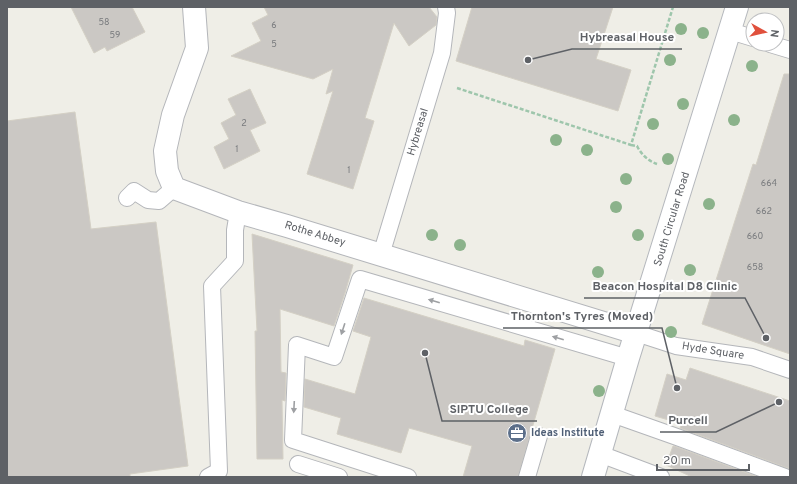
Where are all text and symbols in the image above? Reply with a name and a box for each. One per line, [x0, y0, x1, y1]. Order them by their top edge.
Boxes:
north arrow [745, 12, 785, 52]
house number: 58 [98, 17, 110, 28]
house number: 6 [271, 20, 277, 31]
callout: Hybreasal House [572, 25, 682, 49]
text: N [766, 28, 781, 38]
house number: 59 [110, 30, 120, 41]
text: Hybreasal House [580, 30, 674, 46]
house number: 5 [271, 39, 277, 50]
street label: Hybreasal [404, 107, 432, 157]
house number: 2 [241, 118, 247, 129]
house number: 1 [235, 144, 239, 155]
house number: 1 [347, 165, 351, 176]
street label: South Circular Road [651, 170, 693, 268]
house number: 664 [761, 178, 778, 189]
house number: 662 [756, 206, 772, 217]
street label: Rothe Abbey [283, 218, 347, 250]
house number: 660 [747, 231, 763, 242]
house number: 658 [747, 262, 763, 273]
callout: Beacon Hospital D8 Clinic [584, 274, 745, 298]
text: Beacon Hospital D8 Clinic [592, 279, 738, 295]
one-way arrow [427, 298, 439, 304]
callout: Thornton's Tyres (Moved) [503, 304, 662, 328]
text: Thornton's Tyres (Moved) [511, 309, 653, 325]
one-way arrow [340, 324, 346, 336]
one-way arrow [552, 335, 564, 341]
street label: Hyde Square [681, 339, 745, 363]
callout: SIPTU College [442, 397, 537, 421]
one-way arrow [291, 401, 298, 413]
text: SIPTU College [449, 402, 529, 418]
callout: Purcell [660, 408, 716, 432]
text: Purcell [668, 413, 708, 429]
office icon: Ideas Institute [506, 422, 528, 444]
place label: Ideas Institute [531, 426, 605, 440]
scale bar [657, 446, 749, 472]
text: 20 m [663, 453, 691, 469]

